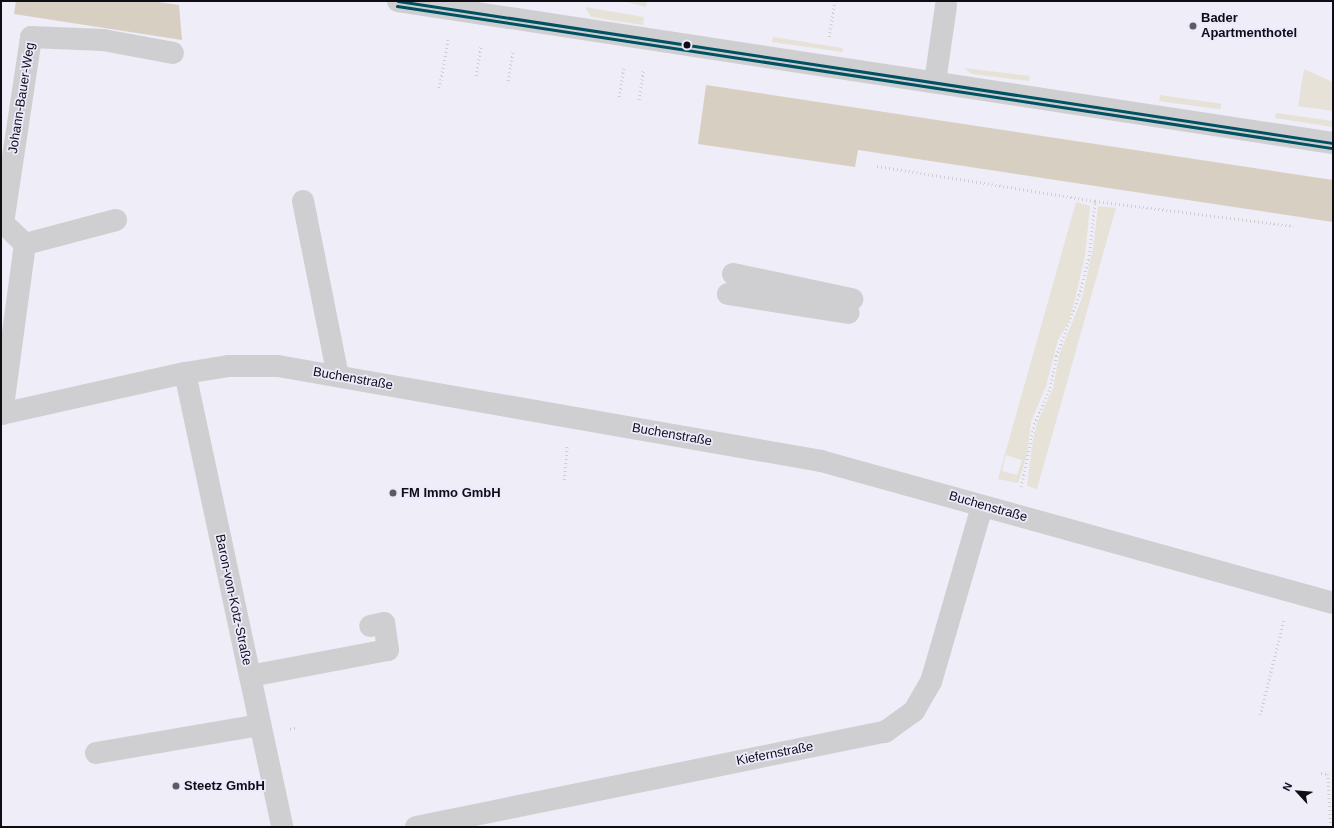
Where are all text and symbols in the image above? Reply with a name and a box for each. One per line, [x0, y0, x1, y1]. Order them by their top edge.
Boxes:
place label: Bader Apartmenthotel [1201, 11, 1297, 42]
marker: Bader Apartmenthotel [1188, 21, 1198, 31]
unlabelled marker [682, 40, 692, 50]
street label: Johann-Bauer-Weg [5, 41, 39, 155]
street label: Buchenstraße [312, 364, 394, 394]
street label: Buchenstraße [631, 420, 713, 450]
place label: FM Immo GmbH [401, 485, 501, 501]
marker: FM Immo GmbH [388, 488, 398, 498]
street label: Buchenstraße [947, 488, 1029, 526]
street label: Baron-von-Kotz-Straße [211, 533, 255, 667]
street label: Kiefernstraße [735, 739, 815, 769]
north arrow [1278, 772, 1318, 812]
place label: Steetz GmbH [184, 778, 265, 794]
marker: Steetz GmbH [171, 781, 181, 791]
text: N [1280, 781, 1294, 793]

